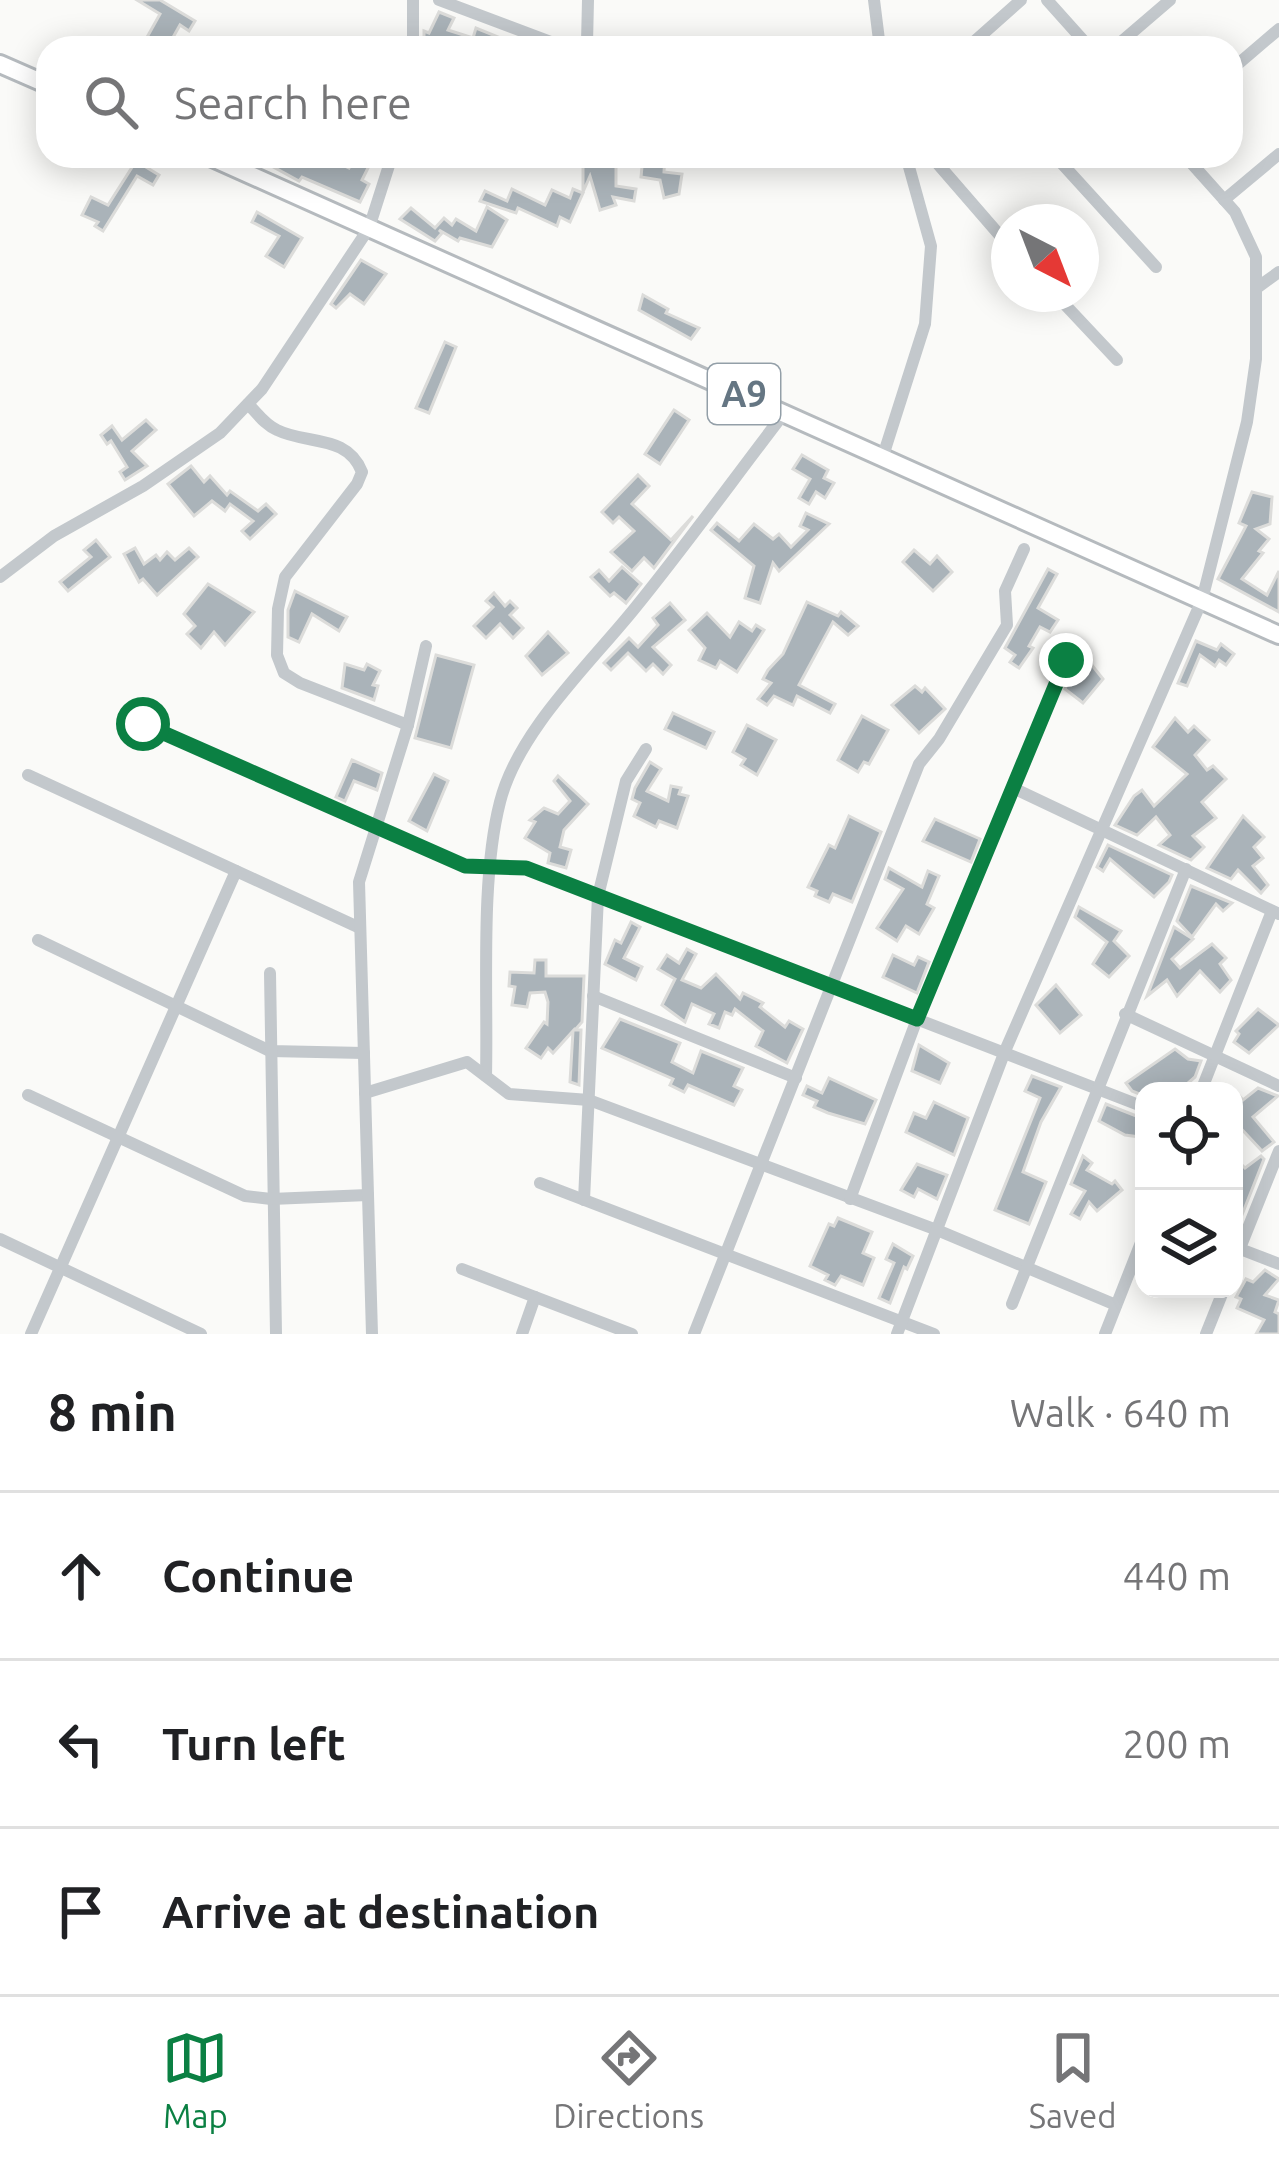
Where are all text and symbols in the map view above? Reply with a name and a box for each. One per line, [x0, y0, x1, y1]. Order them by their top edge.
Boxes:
search box [36, 36, 1243, 168]
icon: search [78, 69, 144, 135]
text: Search here [174, 77, 412, 128]
north arrow [991, 204, 1099, 312]
road number: A9 [708, 364, 780, 424]
route end [1039, 633, 1093, 687]
route start [116, 697, 170, 751]
map controls [1135, 1082, 1243, 1298]
button: locate [1135, 1082, 1243, 1190]
button: layers [1135, 1190, 1243, 1298]
text: 8 min [48, 1383, 177, 1441]
text: Walk · 640 m [1010, 1391, 1231, 1434]
icon: ahead [48, 1543, 114, 1609]
text: Continue [162, 1550, 354, 1601]
text: 440 m [1122, 1554, 1231, 1597]
icon: left [48, 1711, 114, 1777]
text: Turn left [162, 1718, 346, 1769]
text: 200 m [1122, 1722, 1231, 1765]
icon: arrive [48, 1879, 114, 1945]
text: Arrive at destination [162, 1886, 599, 1937]
tab: Map [162, 2025, 228, 2134]
tab: Directions [553, 2025, 704, 2134]
tab: Saved [1029, 2025, 1117, 2134]

